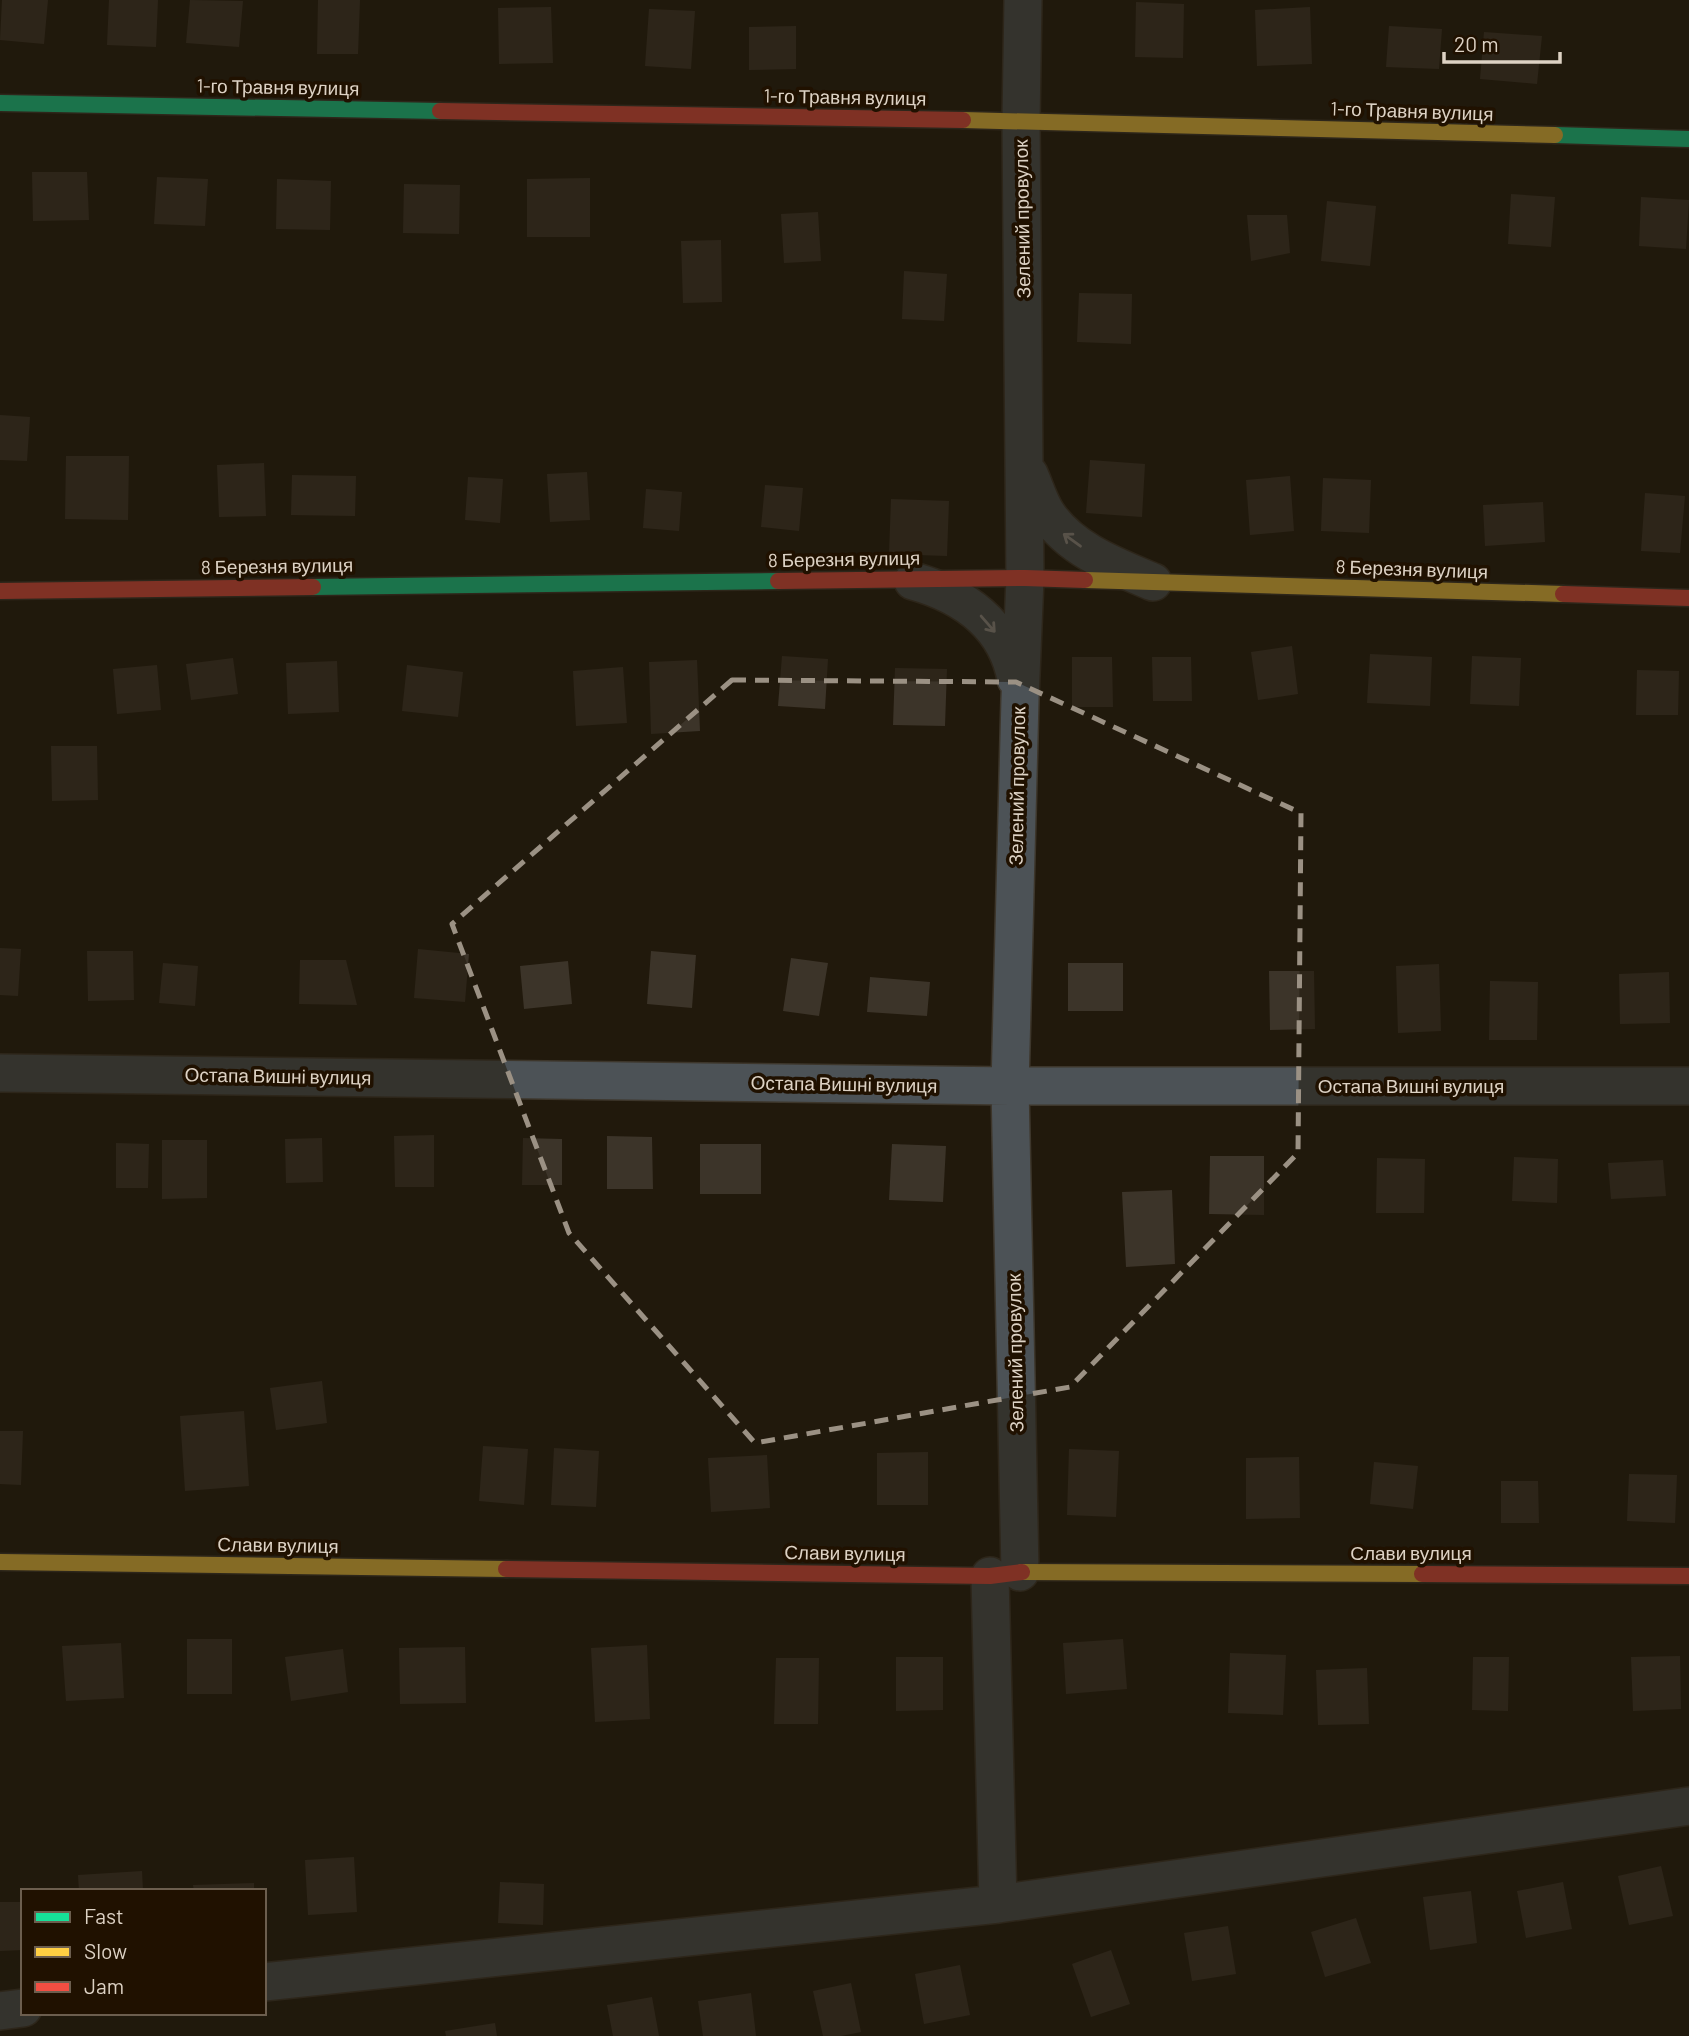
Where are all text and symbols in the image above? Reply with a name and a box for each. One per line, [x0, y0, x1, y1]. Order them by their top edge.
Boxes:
scale bar [1444, 21, 1560, 65]
text: 20 m [1454, 31, 1499, 56]
street label: 1-го Травня вулиця [196, 74, 360, 99]
street label: 1-го Травня вулиця [763, 84, 927, 109]
street label: 1-го Травня вулиця [1330, 96, 1494, 125]
street label: Зелений провулок [1009, 139, 1034, 299]
one-way arrow [1063, 533, 1082, 548]
street label: 8 Березня вулиця [768, 546, 920, 571]
street label: 8 Березня вулиця [201, 553, 353, 578]
street label: 8 Березня вулиця [1335, 554, 1489, 583]
one-way arrow [980, 615, 996, 633]
street label: Зелений провулок [1004, 706, 1029, 866]
street label: Остапа Вишні вулиця [184, 1062, 372, 1089]
street label: Остапа Вишні вулиця [750, 1070, 938, 1097]
street label: Остапа Вишні вулиця [1318, 1074, 1504, 1097]
street label: Зелений провулок [1002, 1273, 1027, 1433]
street label: Слави вулиця [217, 1532, 339, 1557]
street label: Слави вулиця [784, 1540, 906, 1565]
street label: Слави вулиця [1350, 1541, 1472, 1564]
legend [21, 1889, 266, 2015]
text: Fast [84, 1903, 124, 1928]
text: Slow [84, 1938, 127, 1963]
text: Jam [84, 1973, 124, 1998]

